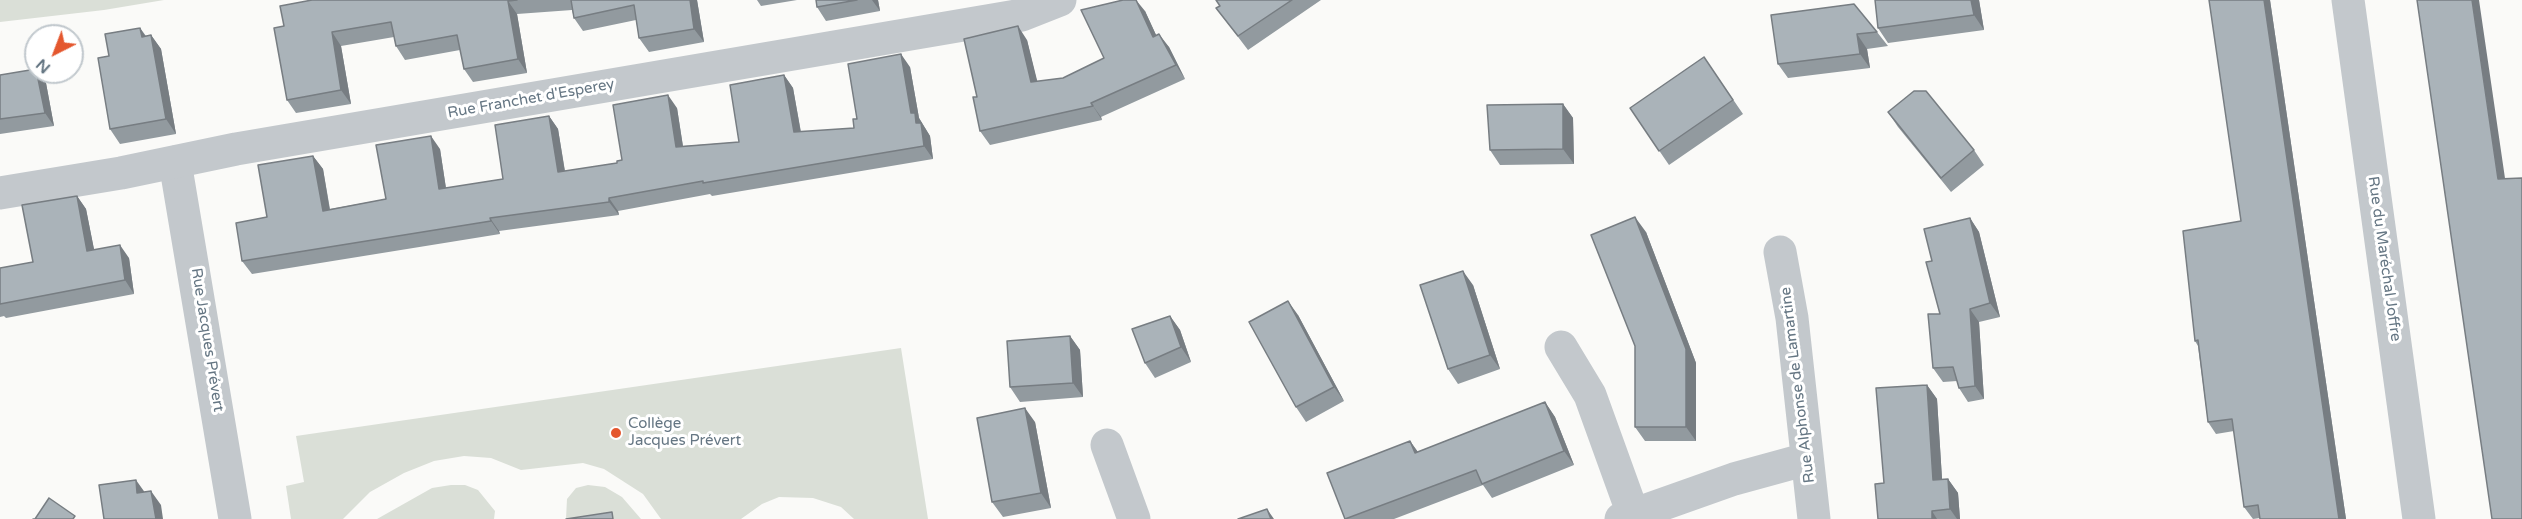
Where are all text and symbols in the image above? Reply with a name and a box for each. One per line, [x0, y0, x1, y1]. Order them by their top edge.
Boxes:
north arrow [24, 24, 84, 84]
text: N [32, 54, 55, 78]
street label: Rue Franchet d'Esperey [446, 75, 616, 123]
street label: Rue du Maréchal Joffre [2364, 175, 2404, 343]
street label: Rue Jacques Prévert [187, 267, 227, 413]
street label: Rue Alphonse de Lamartine [1777, 286, 1819, 484]
place label: Collège Jacques Prévert [628, 415, 741, 450]
marker: Collège Jacques Prévert [609, 426, 623, 440]

